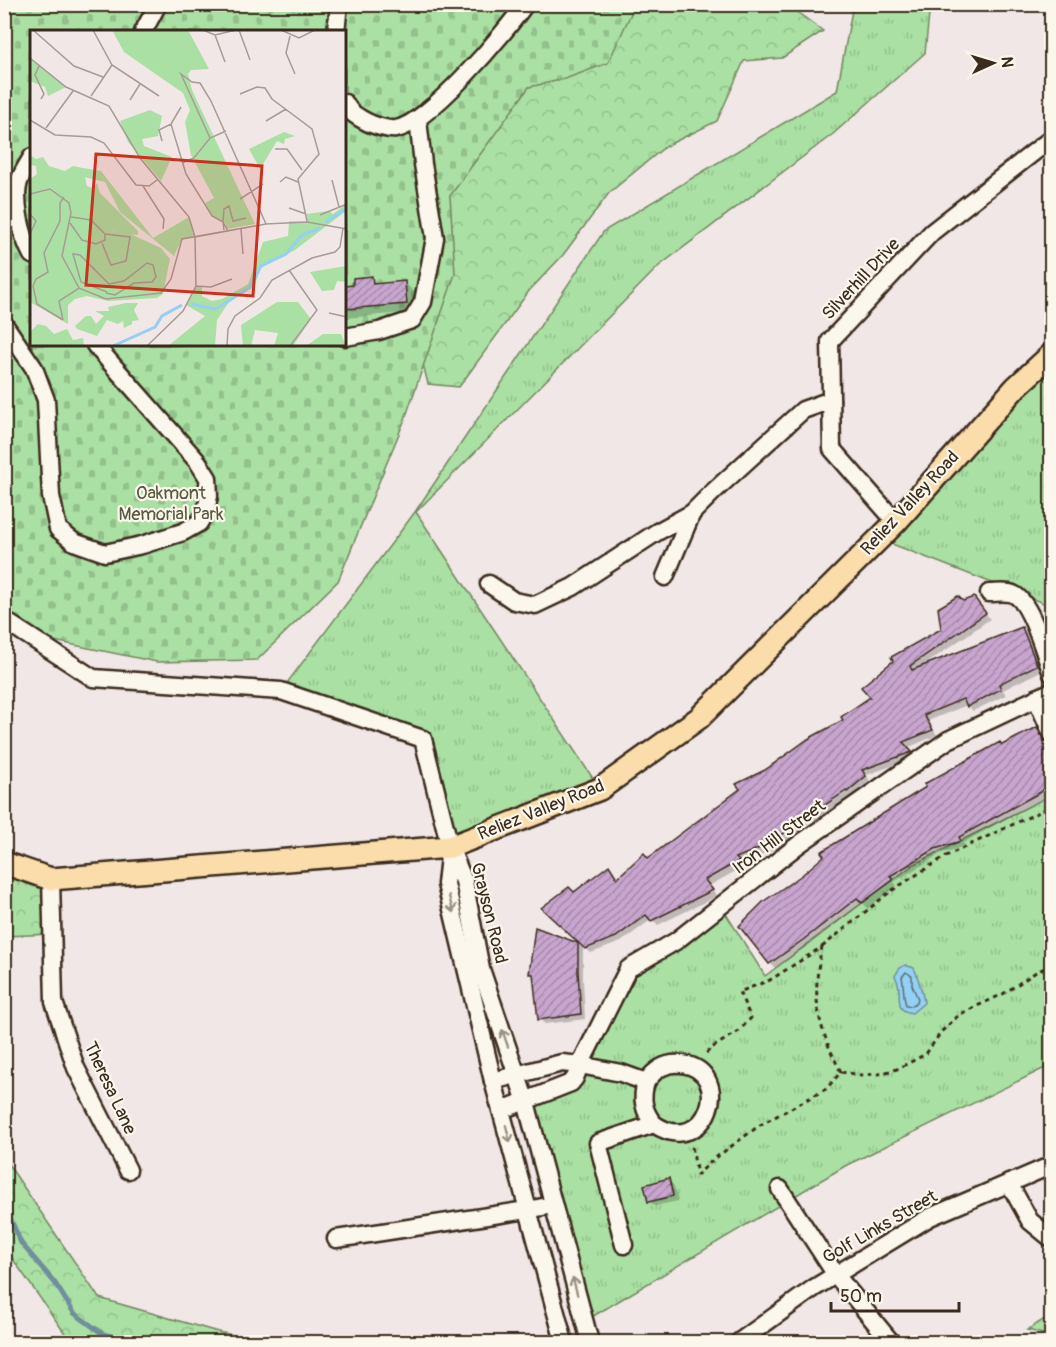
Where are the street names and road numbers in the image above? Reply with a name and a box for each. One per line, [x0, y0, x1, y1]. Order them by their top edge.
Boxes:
street label: Silverhill Drive [817, 233, 905, 325]
street label: Reliez Valley Road [856, 446, 964, 560]
street label: Reliez Valley Road [474, 774, 608, 846]
street label: Iron Hill Street [728, 794, 831, 879]
street label: Grayson Road [465, 860, 513, 966]
street label: Theresa Lane [79, 1038, 142, 1138]
street label: Golf Links Street [818, 1184, 942, 1269]

